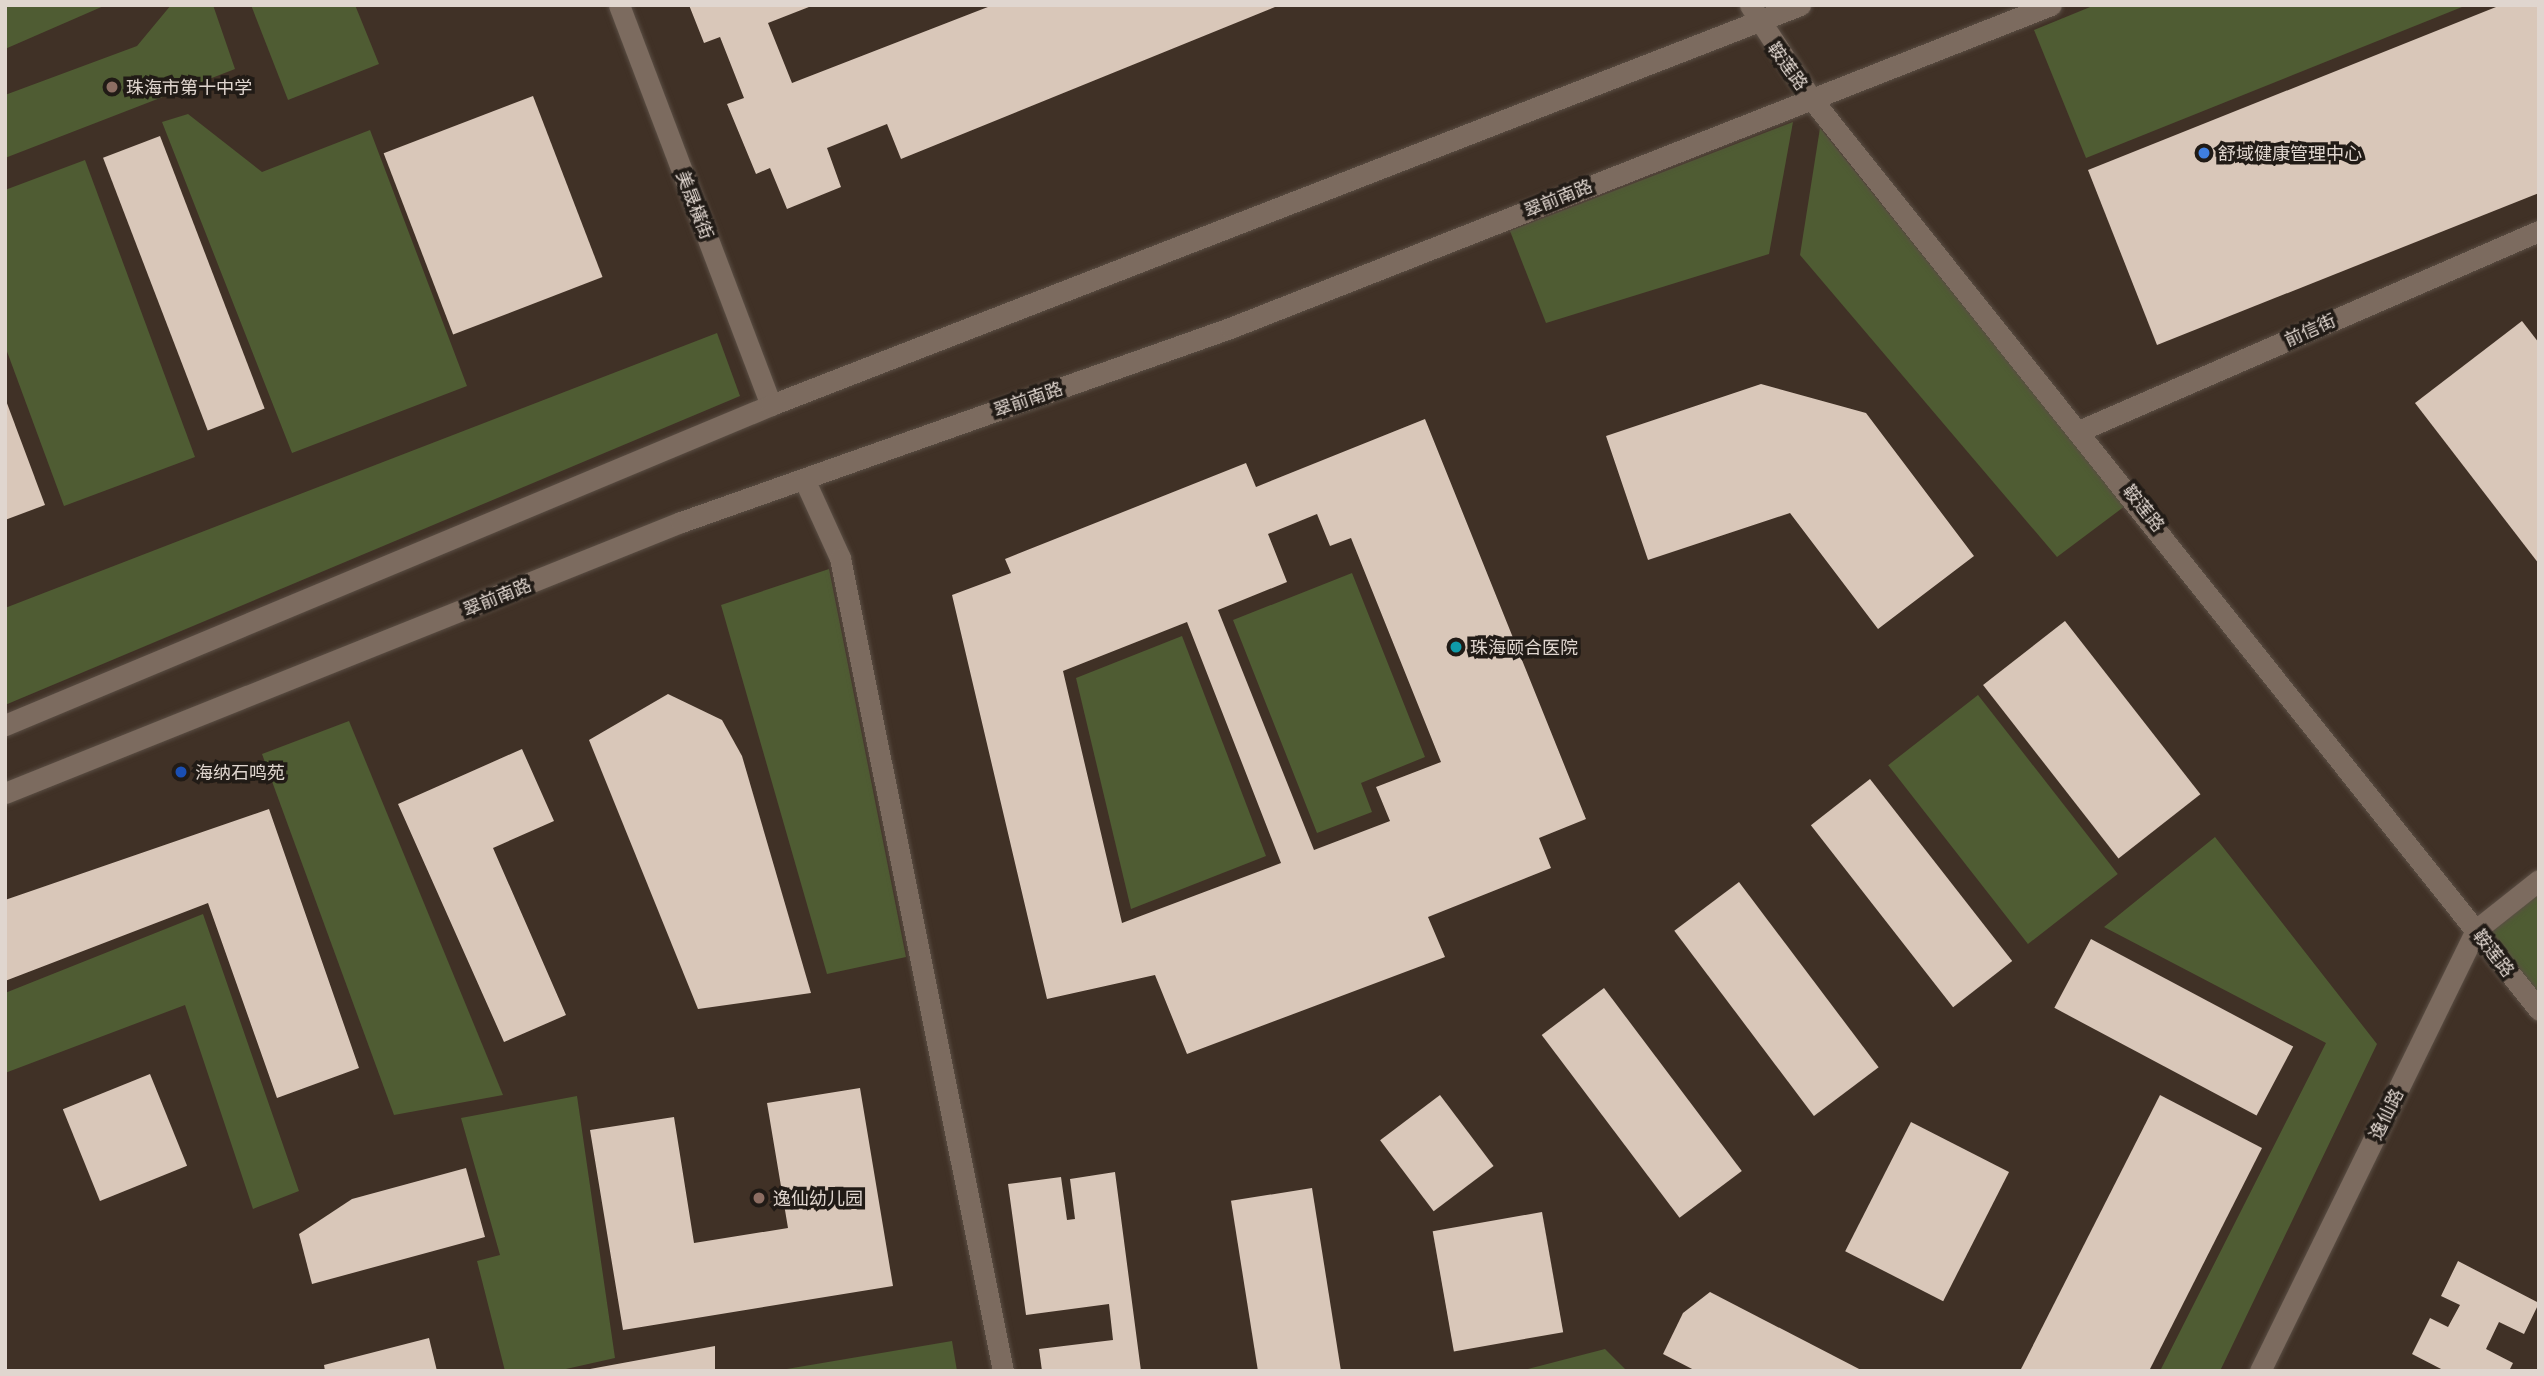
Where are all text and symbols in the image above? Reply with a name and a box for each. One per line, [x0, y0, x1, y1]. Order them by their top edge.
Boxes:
street label: 鞍莲路 [1763, 38, 1813, 94]
place label: 珠海市第十中学 [126, 76, 252, 98]
marker: 珠海市第十中学 [104, 79, 120, 95]
place label: 舒域健康管理中心 [2218, 142, 2362, 164]
marker: 舒域健康管理中心 [2196, 145, 2212, 161]
street label: 美晟橫街 [672, 168, 718, 242]
street label: 翠前南路 [1521, 175, 1595, 221]
street label: 前信街 [2281, 309, 2339, 351]
street label: 翠前南路 [990, 377, 1066, 421]
street label: 鞍莲路 [2119, 480, 2169, 536]
street label: 翠前南路 [460, 574, 534, 620]
place label: 珠海颐合医院 [1470, 636, 1578, 658]
marker: 珠海颐合医院 [1448, 639, 1464, 655]
place label: 海纳石鸣苑 [195, 761, 285, 783]
marker: 海纳石鸣苑 [173, 764, 189, 780]
street label: 鞍莲路 [2469, 925, 2519, 981]
street label: 逸仙路 [2364, 1085, 2408, 1143]
place label: 逸仙幼儿园 [773, 1187, 863, 1209]
marker: 逸仙幼儿园 [751, 1190, 767, 1206]

